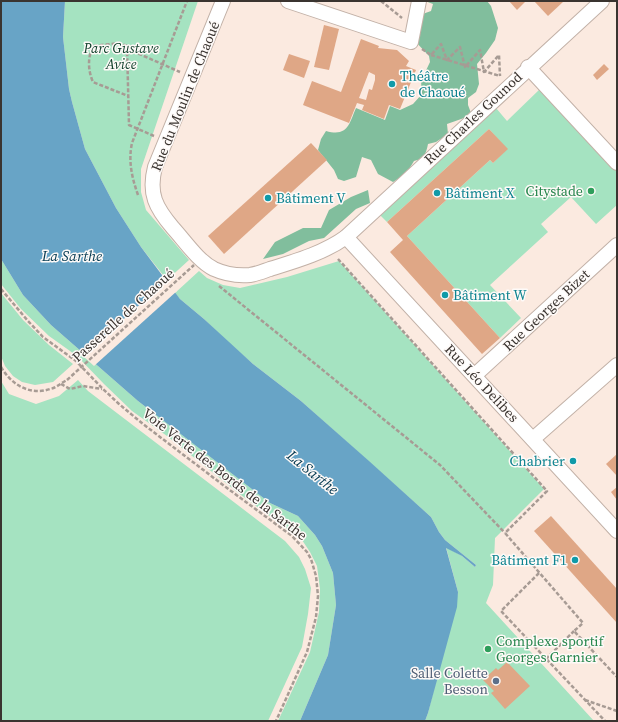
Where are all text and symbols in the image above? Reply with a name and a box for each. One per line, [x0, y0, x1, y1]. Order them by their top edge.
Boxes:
street label: Rue du Moulin de Chaoué [146, 18, 224, 174]
park label: Parc Gustave Avice [82, 38, 159, 74]
place label: Théâtre de Chaoué [400, 66, 465, 102]
street label: Rue Charles Gounod [420, 67, 526, 169]
marker: Théâtre de Chaoué [387, 79, 397, 89]
place label: Citystade [526, 181, 583, 201]
place label: Bâtiment X [445, 183, 515, 203]
marker: Citystade [586, 186, 596, 196]
place label: Bâtiment V [276, 188, 346, 208]
marker: Bâtiment X [432, 188, 442, 198]
marker: Bâtiment V [263, 193, 273, 203]
water label: La Sarthe [41, 245, 102, 266]
street label: Passerelle de Chaoué [67, 264, 179, 366]
street label: Rue Georges Bizet [498, 264, 594, 356]
place label: Bâtiment W [453, 285, 527, 305]
marker: Bâtiment W [440, 290, 450, 300]
street label: Rue Léo Delibes [440, 339, 524, 427]
street label: Voie Verte des Bords de la Sarthe [138, 403, 312, 545]
water label: La Sarthe [282, 444, 343, 499]
place label: Chabrier [509, 451, 565, 471]
marker: Chabrier [568, 456, 578, 466]
place label: Bâtiment F1 [491, 550, 567, 570]
marker: Bâtiment F1 [570, 555, 580, 565]
place label: Complexe sportif Georges Garnier [496, 631, 604, 667]
marker: Complexe sportif Georges Garnier [483, 644, 493, 654]
place label: Salle Colette Besson [411, 663, 489, 699]
marker: Salle Colette Besson [491, 676, 501, 686]

